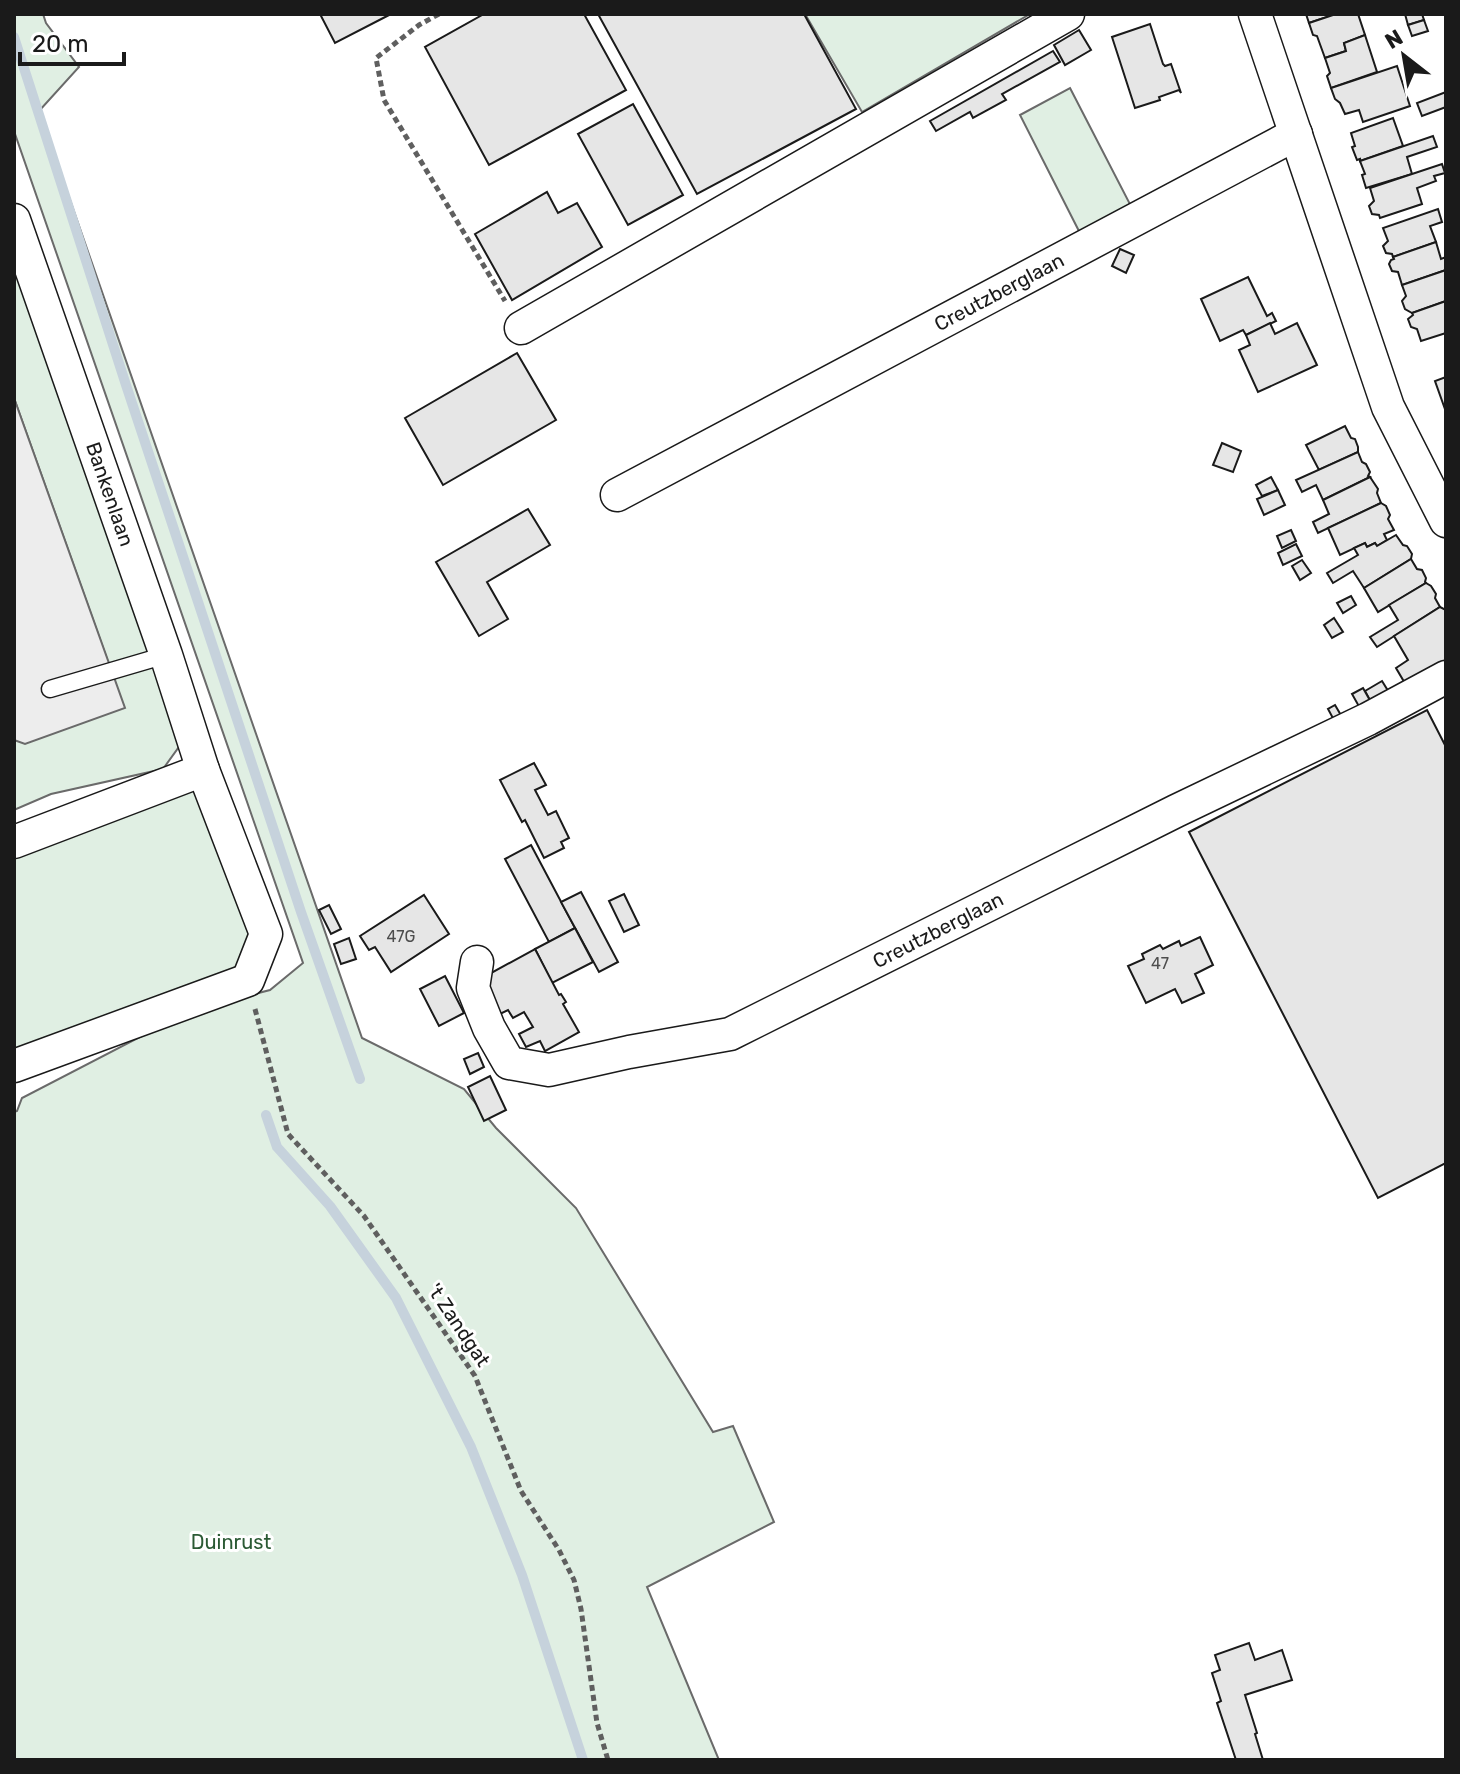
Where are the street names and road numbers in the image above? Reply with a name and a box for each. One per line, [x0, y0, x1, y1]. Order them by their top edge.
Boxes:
street label: Creutzberglaan [930, 248, 1068, 336]
street label: Bankenlaan [81, 439, 139, 549]
street label: Creutzberglaan [869, 887, 1007, 973]
street label: 't Zandgat [423, 1279, 496, 1371]

